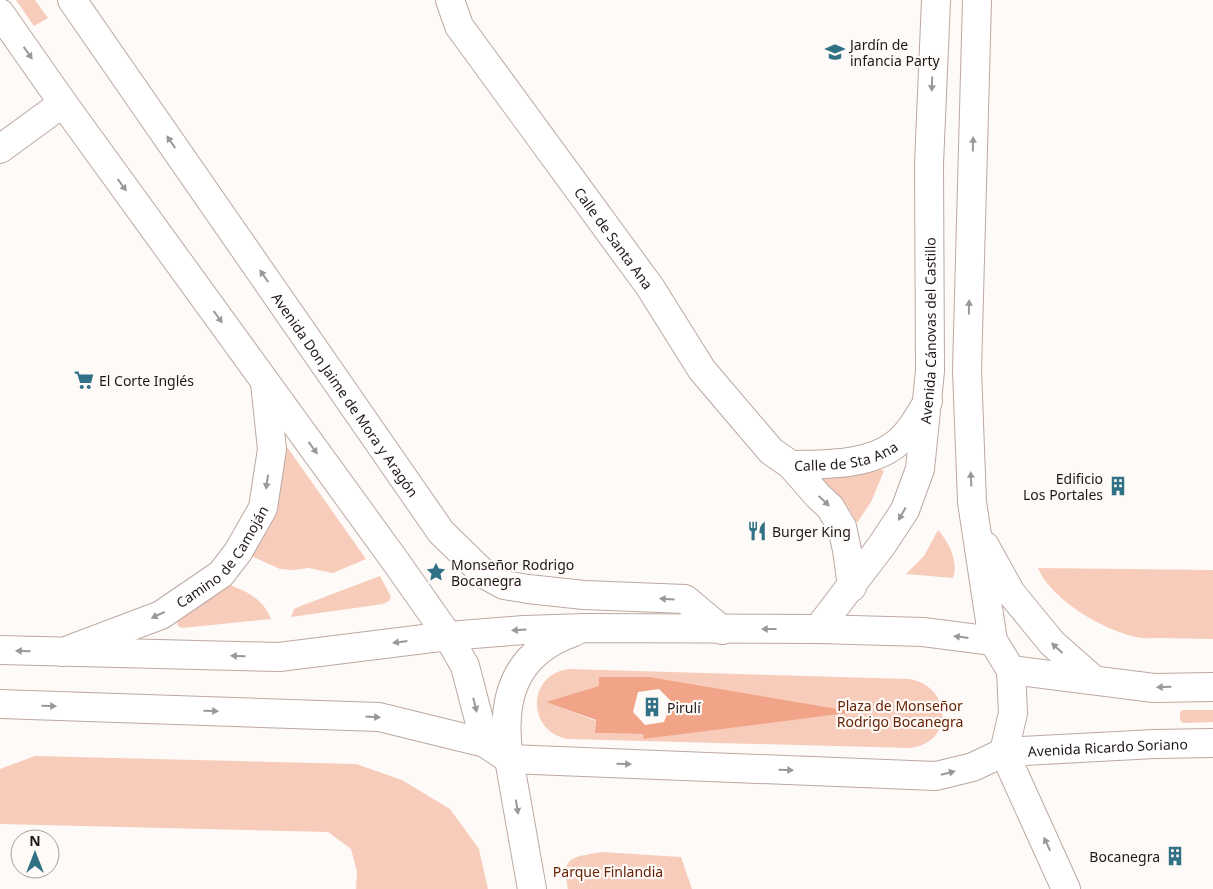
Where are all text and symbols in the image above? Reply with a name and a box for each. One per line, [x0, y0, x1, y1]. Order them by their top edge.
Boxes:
place label: Jardín de infancia Party [848, 35, 941, 70]
school or university icon: Jardín de infancia Party [824, 41, 846, 63]
one-way arrow [23, 46, 33, 59]
one-way arrow [928, 76, 936, 92]
one-way arrow [166, 136, 176, 149]
one-way arrow [969, 136, 977, 152]
one-way arrow [117, 178, 127, 192]
street label: Calle de Santa Ana [570, 183, 658, 293]
street label: Avenida Cánovas del Castillo [915, 237, 940, 425]
one-way arrow [259, 269, 269, 283]
street label: Avenida Don Jaime de Mora y Aragón [268, 289, 423, 500]
one-way arrow [965, 299, 973, 315]
one-way arrow [212, 310, 222, 323]
supermarket icon: El Corte Inglés [73, 369, 95, 391]
place label: El Corte Inglés [99, 371, 194, 390]
street label: Calle de Sta Ana [794, 436, 901, 474]
one-way arrow [308, 441, 318, 455]
place label: Edificio Los Portales [1023, 469, 1103, 504]
one-way arrow [967, 471, 975, 487]
one-way arrow [263, 475, 271, 491]
building icon: Edificio Los Portales [1107, 475, 1129, 497]
one-way arrow [817, 495, 829, 507]
street label: Camino de Camoján [172, 502, 272, 612]
one-way arrow [898, 506, 906, 521]
restaurant icon: Burger King [746, 520, 768, 542]
place label: Burger King [772, 522, 851, 541]
place label: Monseñor Rodrigo Bocanegra [451, 555, 574, 590]
place icon: Monseñor Rodrigo Bocanegra [425, 561, 447, 583]
one-way arrow [658, 594, 674, 602]
one-way arrow [151, 612, 165, 620]
one-way arrow [761, 625, 777, 633]
one-way arrow [510, 627, 526, 635]
one-way arrow [953, 633, 969, 641]
one-way arrow [391, 638, 407, 646]
one-way arrow [1052, 642, 1064, 654]
one-way arrow [15, 647, 31, 655]
one-way arrow [230, 652, 246, 660]
one-way arrow [1156, 684, 1172, 692]
building icon: Pirulí [641, 696, 663, 718]
park label: Plaza de Monseñor Rodrigo Bocanegra [837, 696, 963, 731]
one-way arrow [471, 697, 479, 712]
place label: Pirulí [667, 698, 701, 717]
one-way arrow [41, 702, 57, 710]
one-way arrow [203, 707, 219, 715]
one-way arrow [366, 714, 382, 722]
street label: Avenida Ricardo Soriano [1027, 734, 1188, 760]
one-way arrow [616, 760, 632, 768]
one-way arrow [778, 767, 794, 775]
one-way arrow [941, 769, 956, 777]
one-way arrow [514, 799, 522, 815]
north arrow [10, 829, 60, 879]
text: N [29, 831, 41, 850]
one-way arrow [1042, 837, 1050, 851]
building icon: Bocanegra [1164, 845, 1186, 867]
place label: Bocanegra [1089, 847, 1160, 866]
park label: Parque Finlandia [553, 862, 663, 881]

